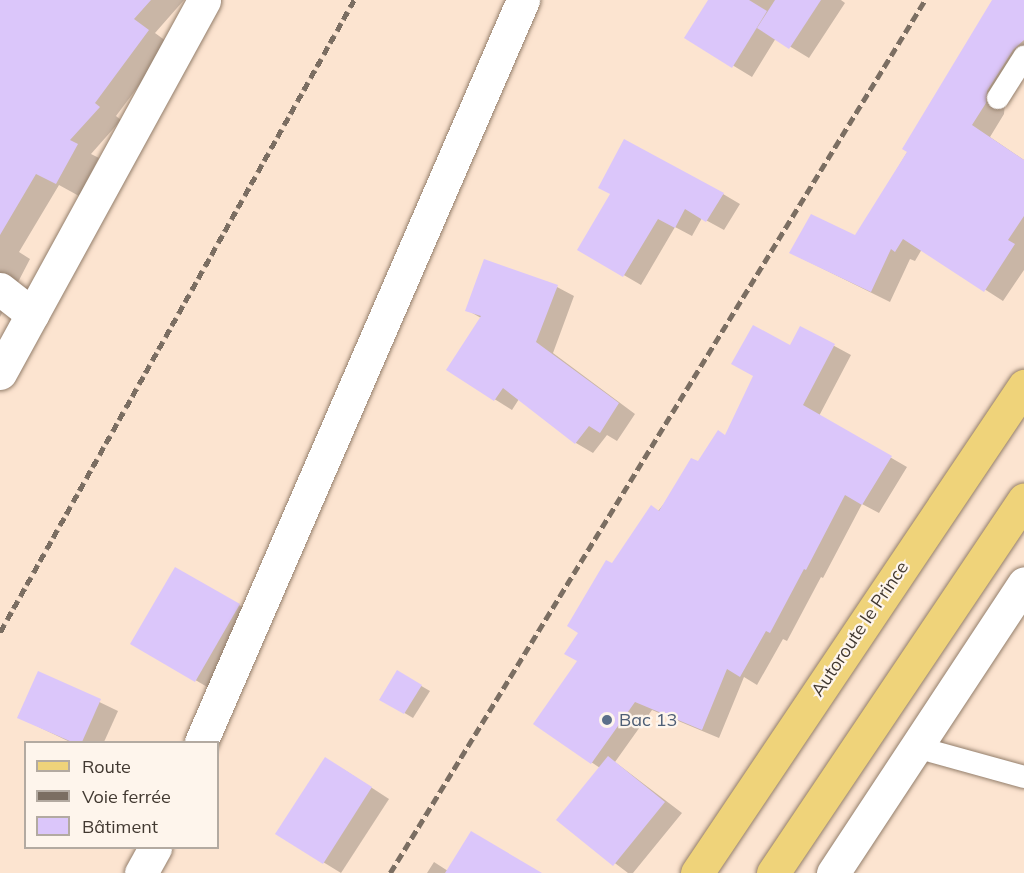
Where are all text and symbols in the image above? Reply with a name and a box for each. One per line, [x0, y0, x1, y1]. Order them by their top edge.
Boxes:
street label: Autoroute le Prince [807, 557, 913, 701]
place label: Bac 13 [619, 709, 677, 731]
marker: Bac 13 [600, 713, 614, 727]
legend [24, 741, 219, 849]
text: Route [82, 755, 131, 778]
text: Voie ferrée [82, 785, 171, 808]
text: Bâtiment [82, 815, 158, 838]

